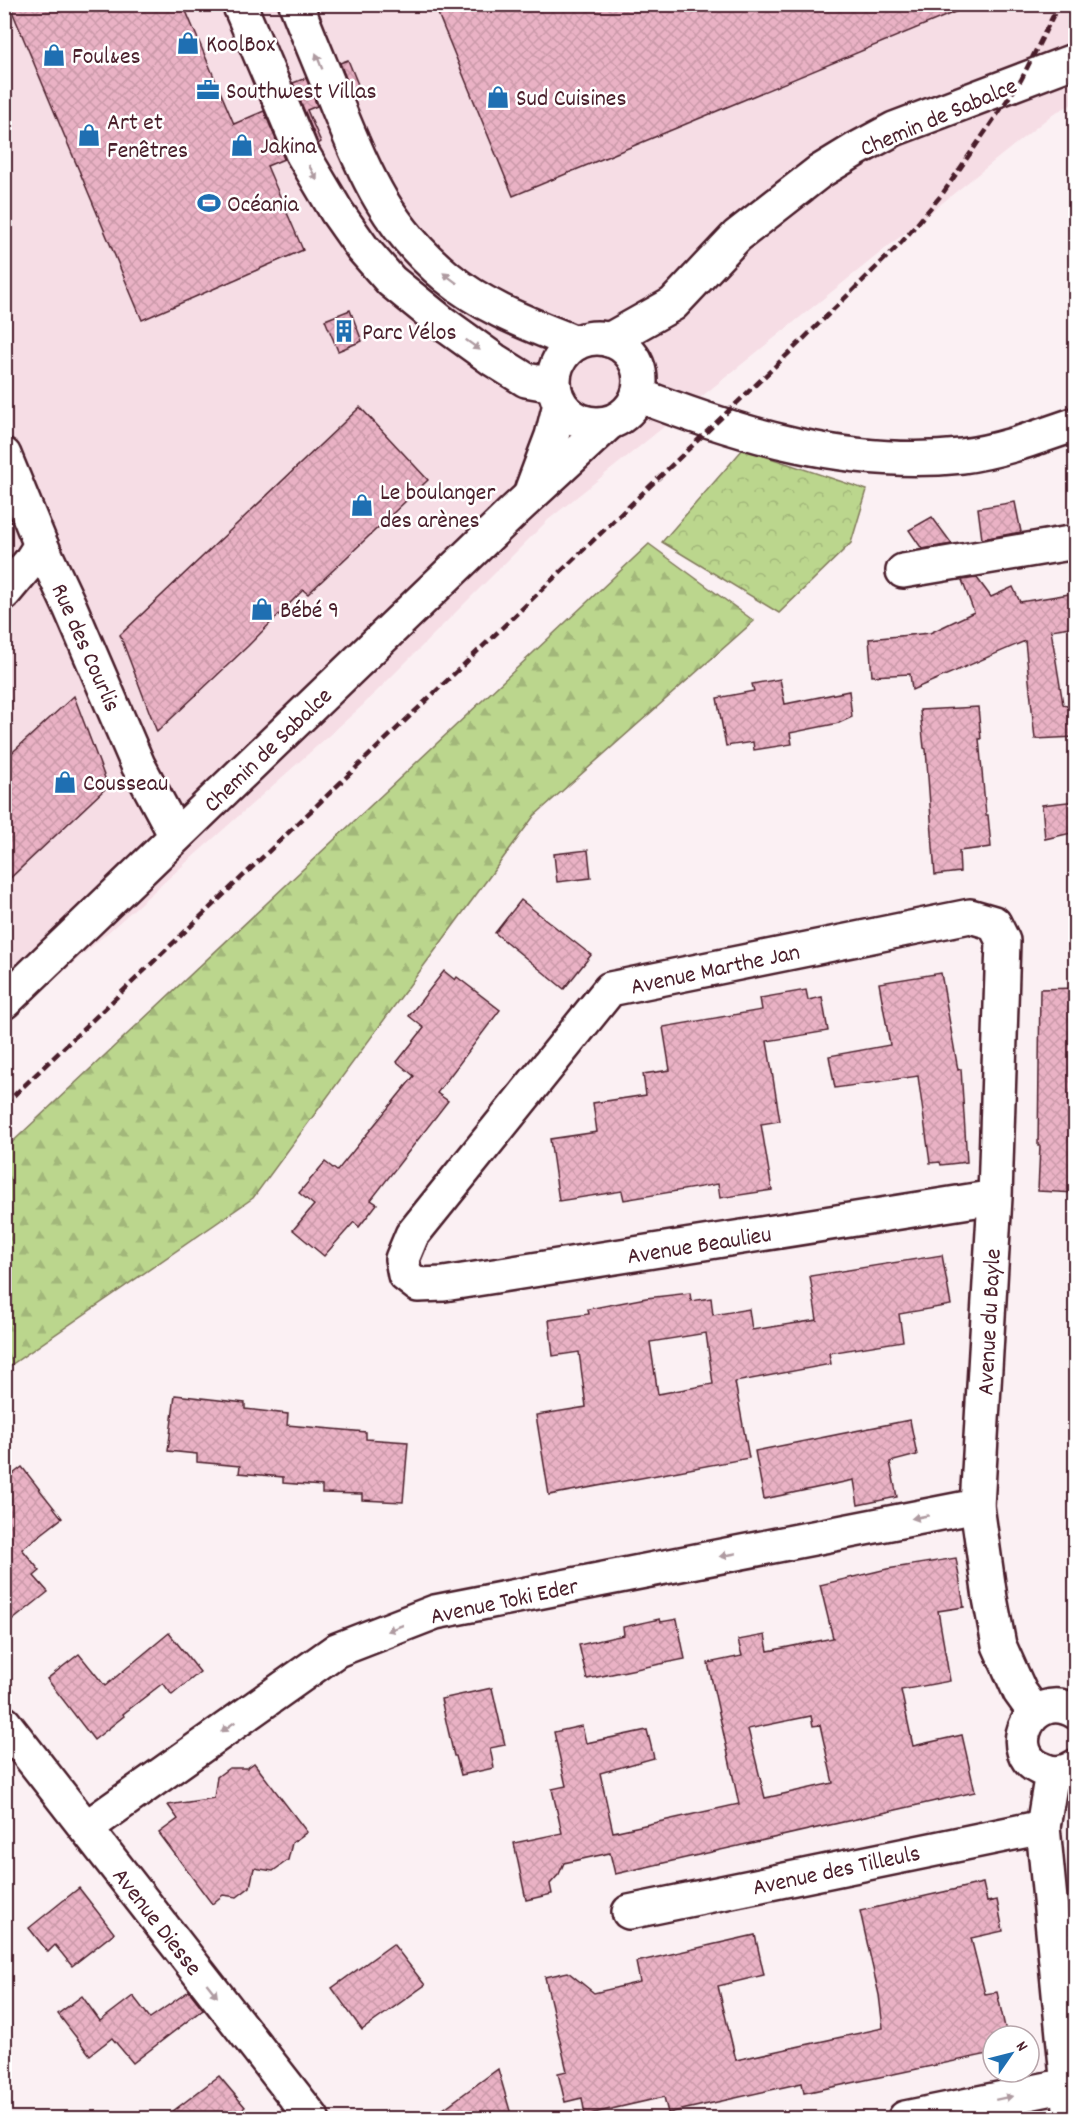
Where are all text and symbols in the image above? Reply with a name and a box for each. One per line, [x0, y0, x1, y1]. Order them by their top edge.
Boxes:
place label: KoolBox [206, 29, 275, 63]
shop icon: KoolBox [175, 30, 201, 56]
place label: Foul&es [72, 41, 141, 75]
shop icon: Foul&es [41, 42, 67, 68]
one-way arrow [314, 51, 324, 69]
street label: Chemin de Sabalce [855, 70, 1023, 167]
place label: Southwest Villas [226, 76, 377, 110]
office icon: Southwest Villas [195, 77, 221, 103]
place label: Sud Cuisines [516, 83, 627, 117]
shop icon: Sud Cuisines [485, 84, 511, 110]
place label: Art et Fenêtres [107, 107, 188, 169]
shop icon: Art et Fenêtres [76, 122, 102, 148]
place label: Jakina [260, 131, 317, 165]
shop icon: Jakina [229, 132, 255, 158]
one-way arrow [308, 165, 318, 182]
place label: Océania [227, 189, 300, 223]
sports icon: Océania [196, 190, 222, 216]
one-way arrow [442, 272, 458, 285]
place label: Parc Vélos [362, 317, 457, 351]
building icon: Parc Vélos [331, 318, 357, 344]
one-way arrow [465, 338, 480, 350]
place label: Le boulanger des arènes [380, 477, 495, 539]
shop icon: Le boulanger des arènes [349, 492, 375, 518]
street label: Rue des Courlis [41, 578, 128, 718]
place label: Bébé 9 [280, 595, 339, 629]
shop icon: Bébé 9 [249, 596, 275, 622]
street label: Chemin de Sabalce [197, 681, 341, 822]
place label: Cousseau [83, 768, 168, 802]
shop icon: Cousseau [52, 769, 78, 795]
street label: Avenue Marthe Jan [628, 936, 803, 1005]
street label: Avenue Beaulieu [625, 1219, 774, 1275]
street label: Avenue du Bayle [970, 1248, 1012, 1396]
one-way arrow [910, 1513, 929, 1522]
one-way arrow [719, 1551, 738, 1560]
street label: Avenue Toki Eder [427, 1571, 582, 1635]
one-way arrow [386, 1624, 404, 1633]
one-way arrow [221, 1721, 237, 1733]
street label: Avenue des Tilleuls [750, 1838, 924, 1906]
street label: Avenue Diesse [102, 1861, 209, 1984]
one-way arrow [206, 1982, 219, 1998]
north arrow [981, 2024, 1041, 2084]
text: N [1010, 2037, 1033, 2057]
one-way arrow [994, 2093, 1013, 2102]

